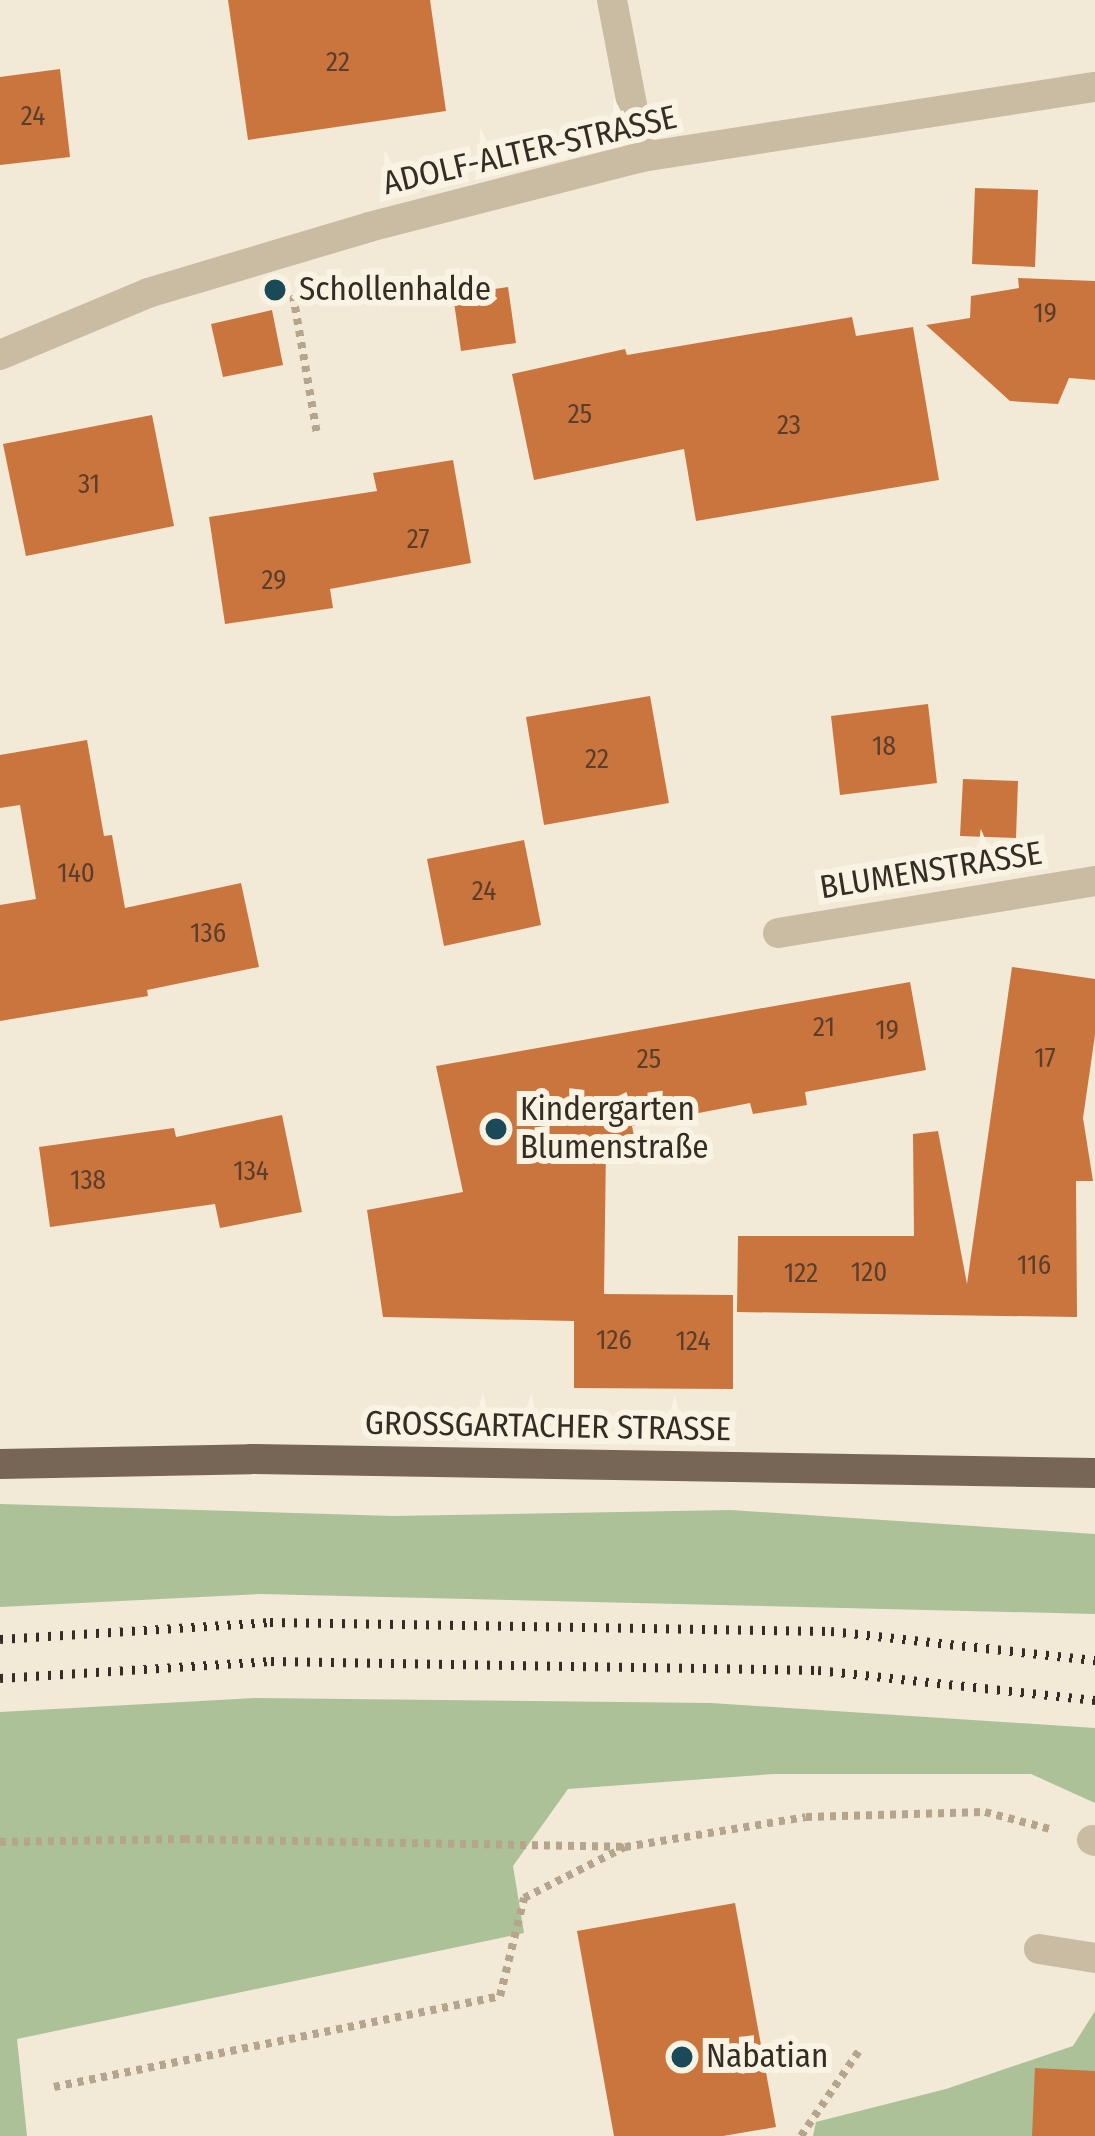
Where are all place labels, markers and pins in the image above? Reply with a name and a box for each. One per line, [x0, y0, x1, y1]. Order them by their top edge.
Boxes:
place label: Schollenhalde [299, 270, 491, 310]
marker: Schollenhalde [262, 277, 288, 303]
place label: Kindergarten Blumenstraße [520, 1090, 709, 1168]
marker: Kindergarten Blumenstraße [483, 1116, 509, 1142]
place label: Nabatian [706, 2037, 828, 2077]
marker: Nabatian [669, 2044, 695, 2070]

